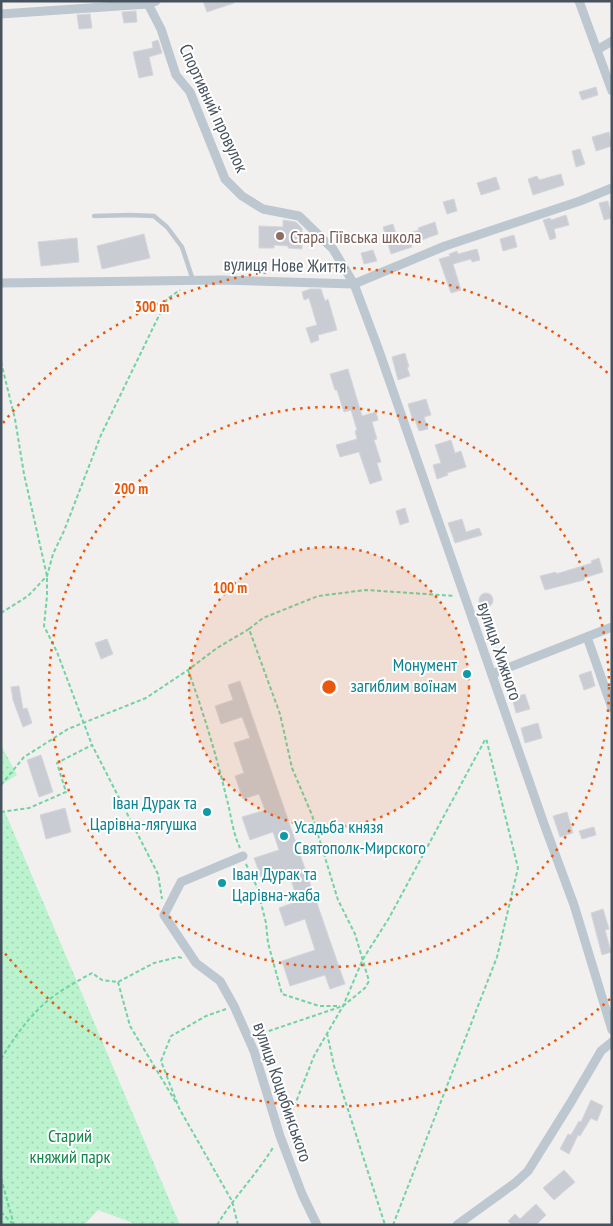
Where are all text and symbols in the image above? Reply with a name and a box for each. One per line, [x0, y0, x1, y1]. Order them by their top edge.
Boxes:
street label: Спортивний провулок [174, 40, 254, 176]
place label: Стара Гіївська школа [290, 225, 422, 248]
marker: Стара Гіївська школа [274, 230, 286, 242]
street label: вулиця Нове Життя [224, 252, 347, 278]
text: 300 m [135, 297, 169, 316]
text: 200 m [114, 479, 148, 498]
text: 100 m [213, 578, 247, 597]
street label: вулиця Хижного [472, 599, 528, 703]
place label: Монумент загиблим воїнам [350, 653, 457, 697]
marker: Монумент загиблим воїнам [461, 668, 473, 680]
centre of rings [320, 678, 338, 696]
place label: Іван Дурак та Царівна-лягушка [90, 791, 197, 835]
marker: Іван Дурак та Царівна-лягушка [201, 806, 213, 818]
place label: Усадьба князя Святополк-Мирского [294, 815, 426, 859]
marker: Усадьба князя Святополк-Мирского [278, 830, 290, 842]
place label: Іван Дурак та Царівна-жаба [232, 862, 320, 906]
marker: Іван Дурак та Царівна-жаба [216, 877, 228, 889]
street label: вулиця Коцюбинського [248, 1019, 318, 1165]
park label: Старий княжий парк [30, 1124, 110, 1168]

